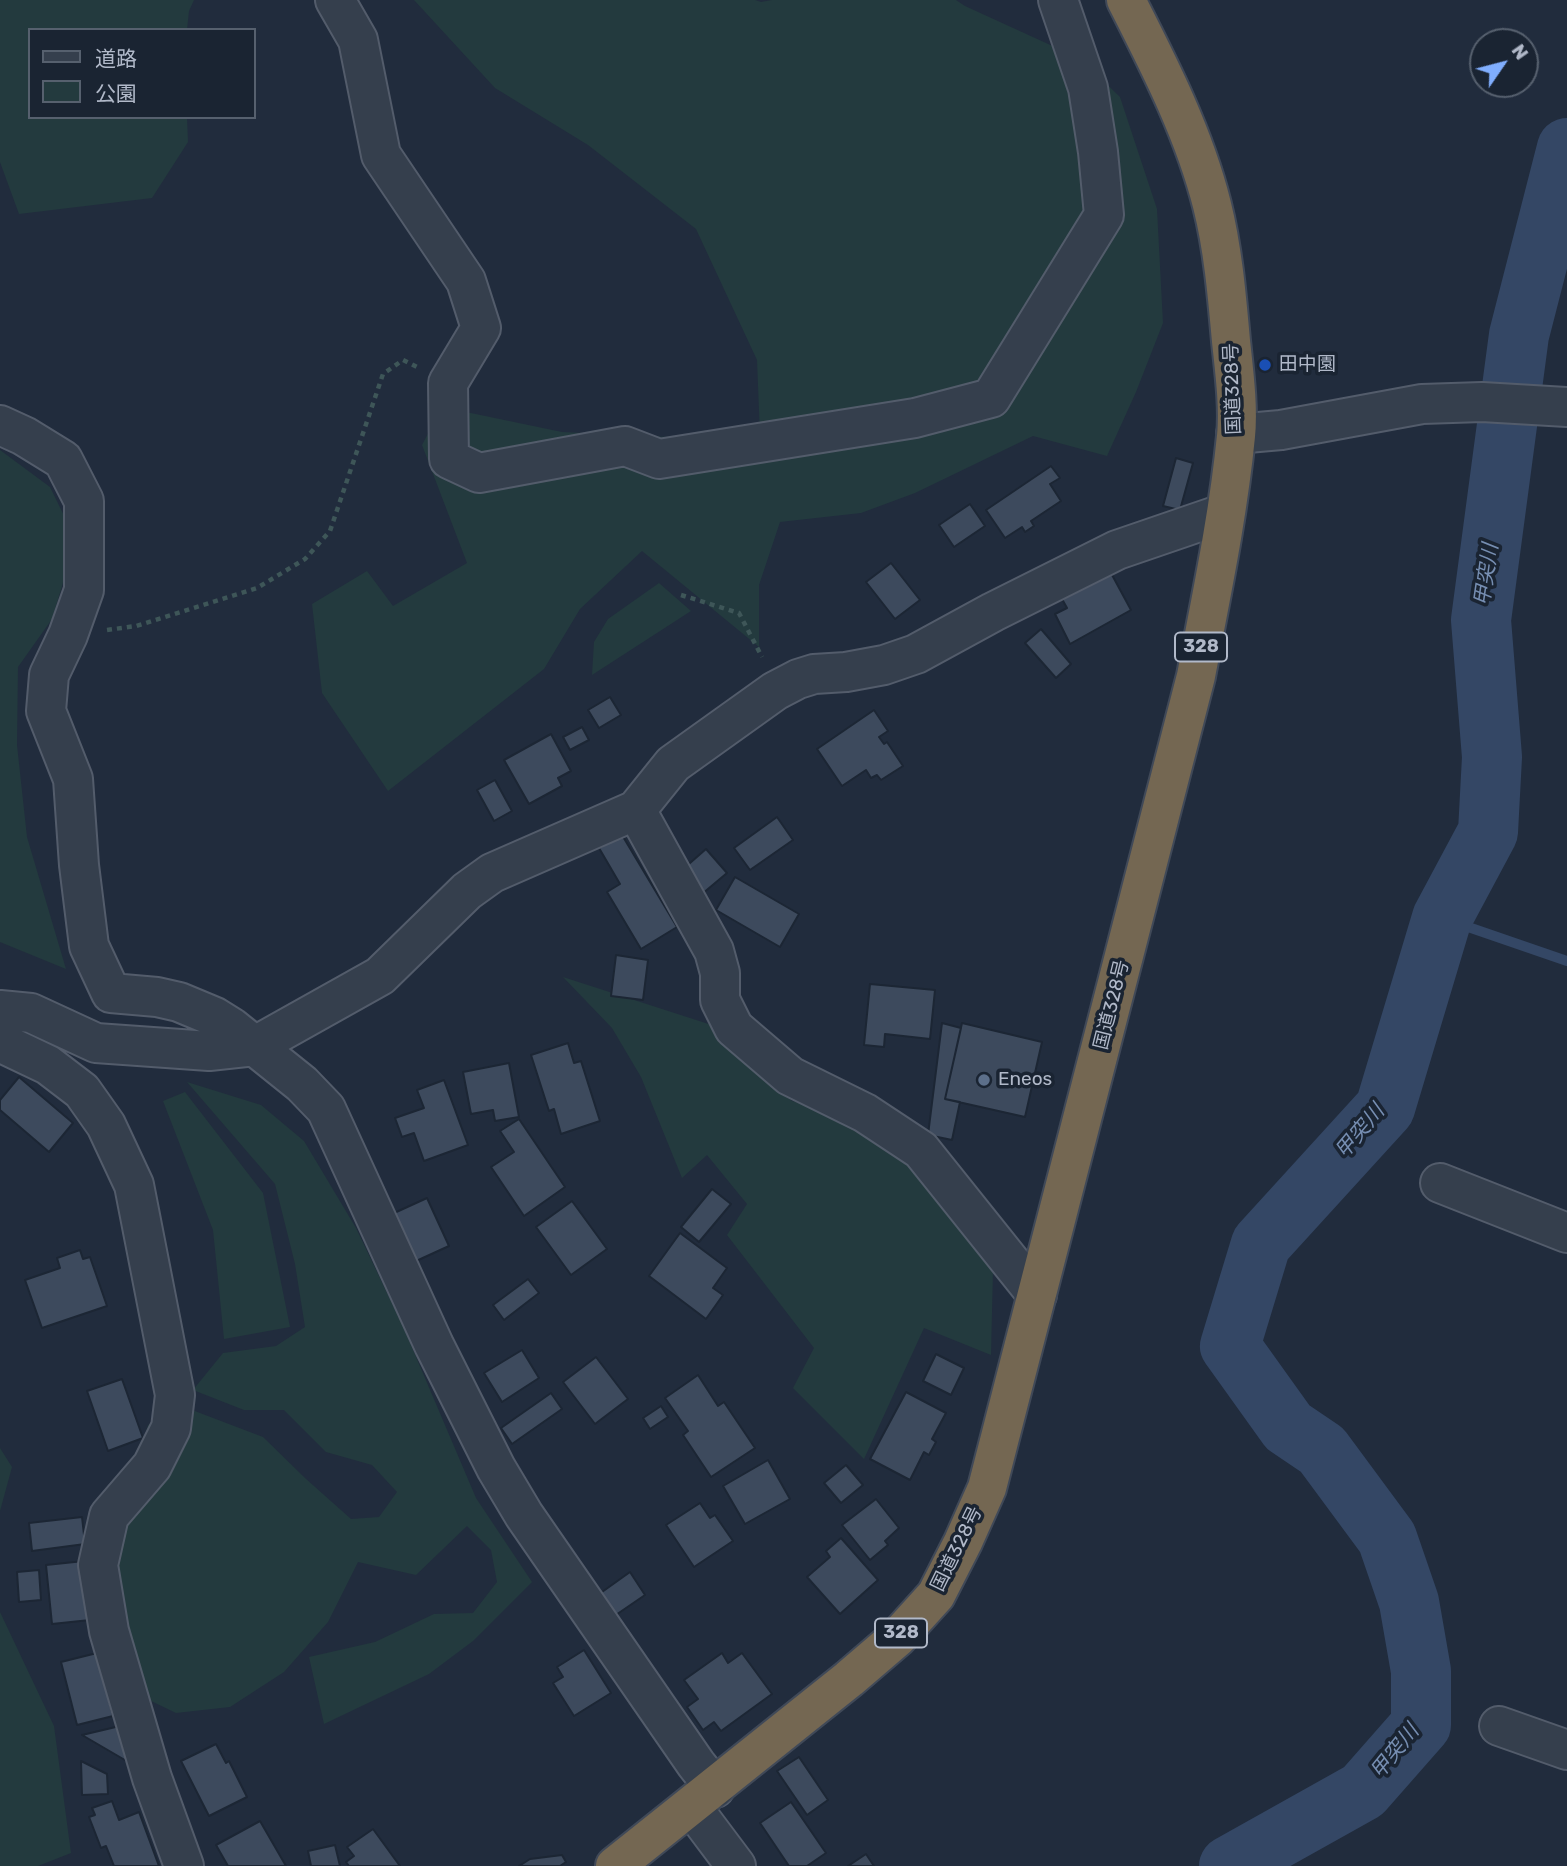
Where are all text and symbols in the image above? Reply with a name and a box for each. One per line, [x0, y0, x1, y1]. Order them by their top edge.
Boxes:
legend [28, 28, 256, 119]
north arrow [1469, 28, 1539, 98]
text: N [1507, 40, 1533, 64]
text: 道路 [95, 46, 137, 71]
text: 公園 [95, 81, 137, 106]
street label: 国道328号 [1220, 343, 1246, 435]
place label: 田中園 [1279, 354, 1336, 376]
marker: 田中園 [1257, 357, 1273, 373]
water label: 甲突川 [1470, 542, 1504, 608]
road number: 328 [1175, 632, 1227, 662]
street label: 国道328号 [1090, 958, 1134, 1052]
place label: Eneos [998, 1069, 1052, 1091]
marker: Eneos [976, 1072, 992, 1088]
water label: 甲突川 [1330, 1100, 1390, 1164]
street label: 国道328号 [927, 1503, 987, 1595]
road number: 328 [875, 1618, 927, 1648]
water label: 甲突川 [1365, 1720, 1425, 1784]

